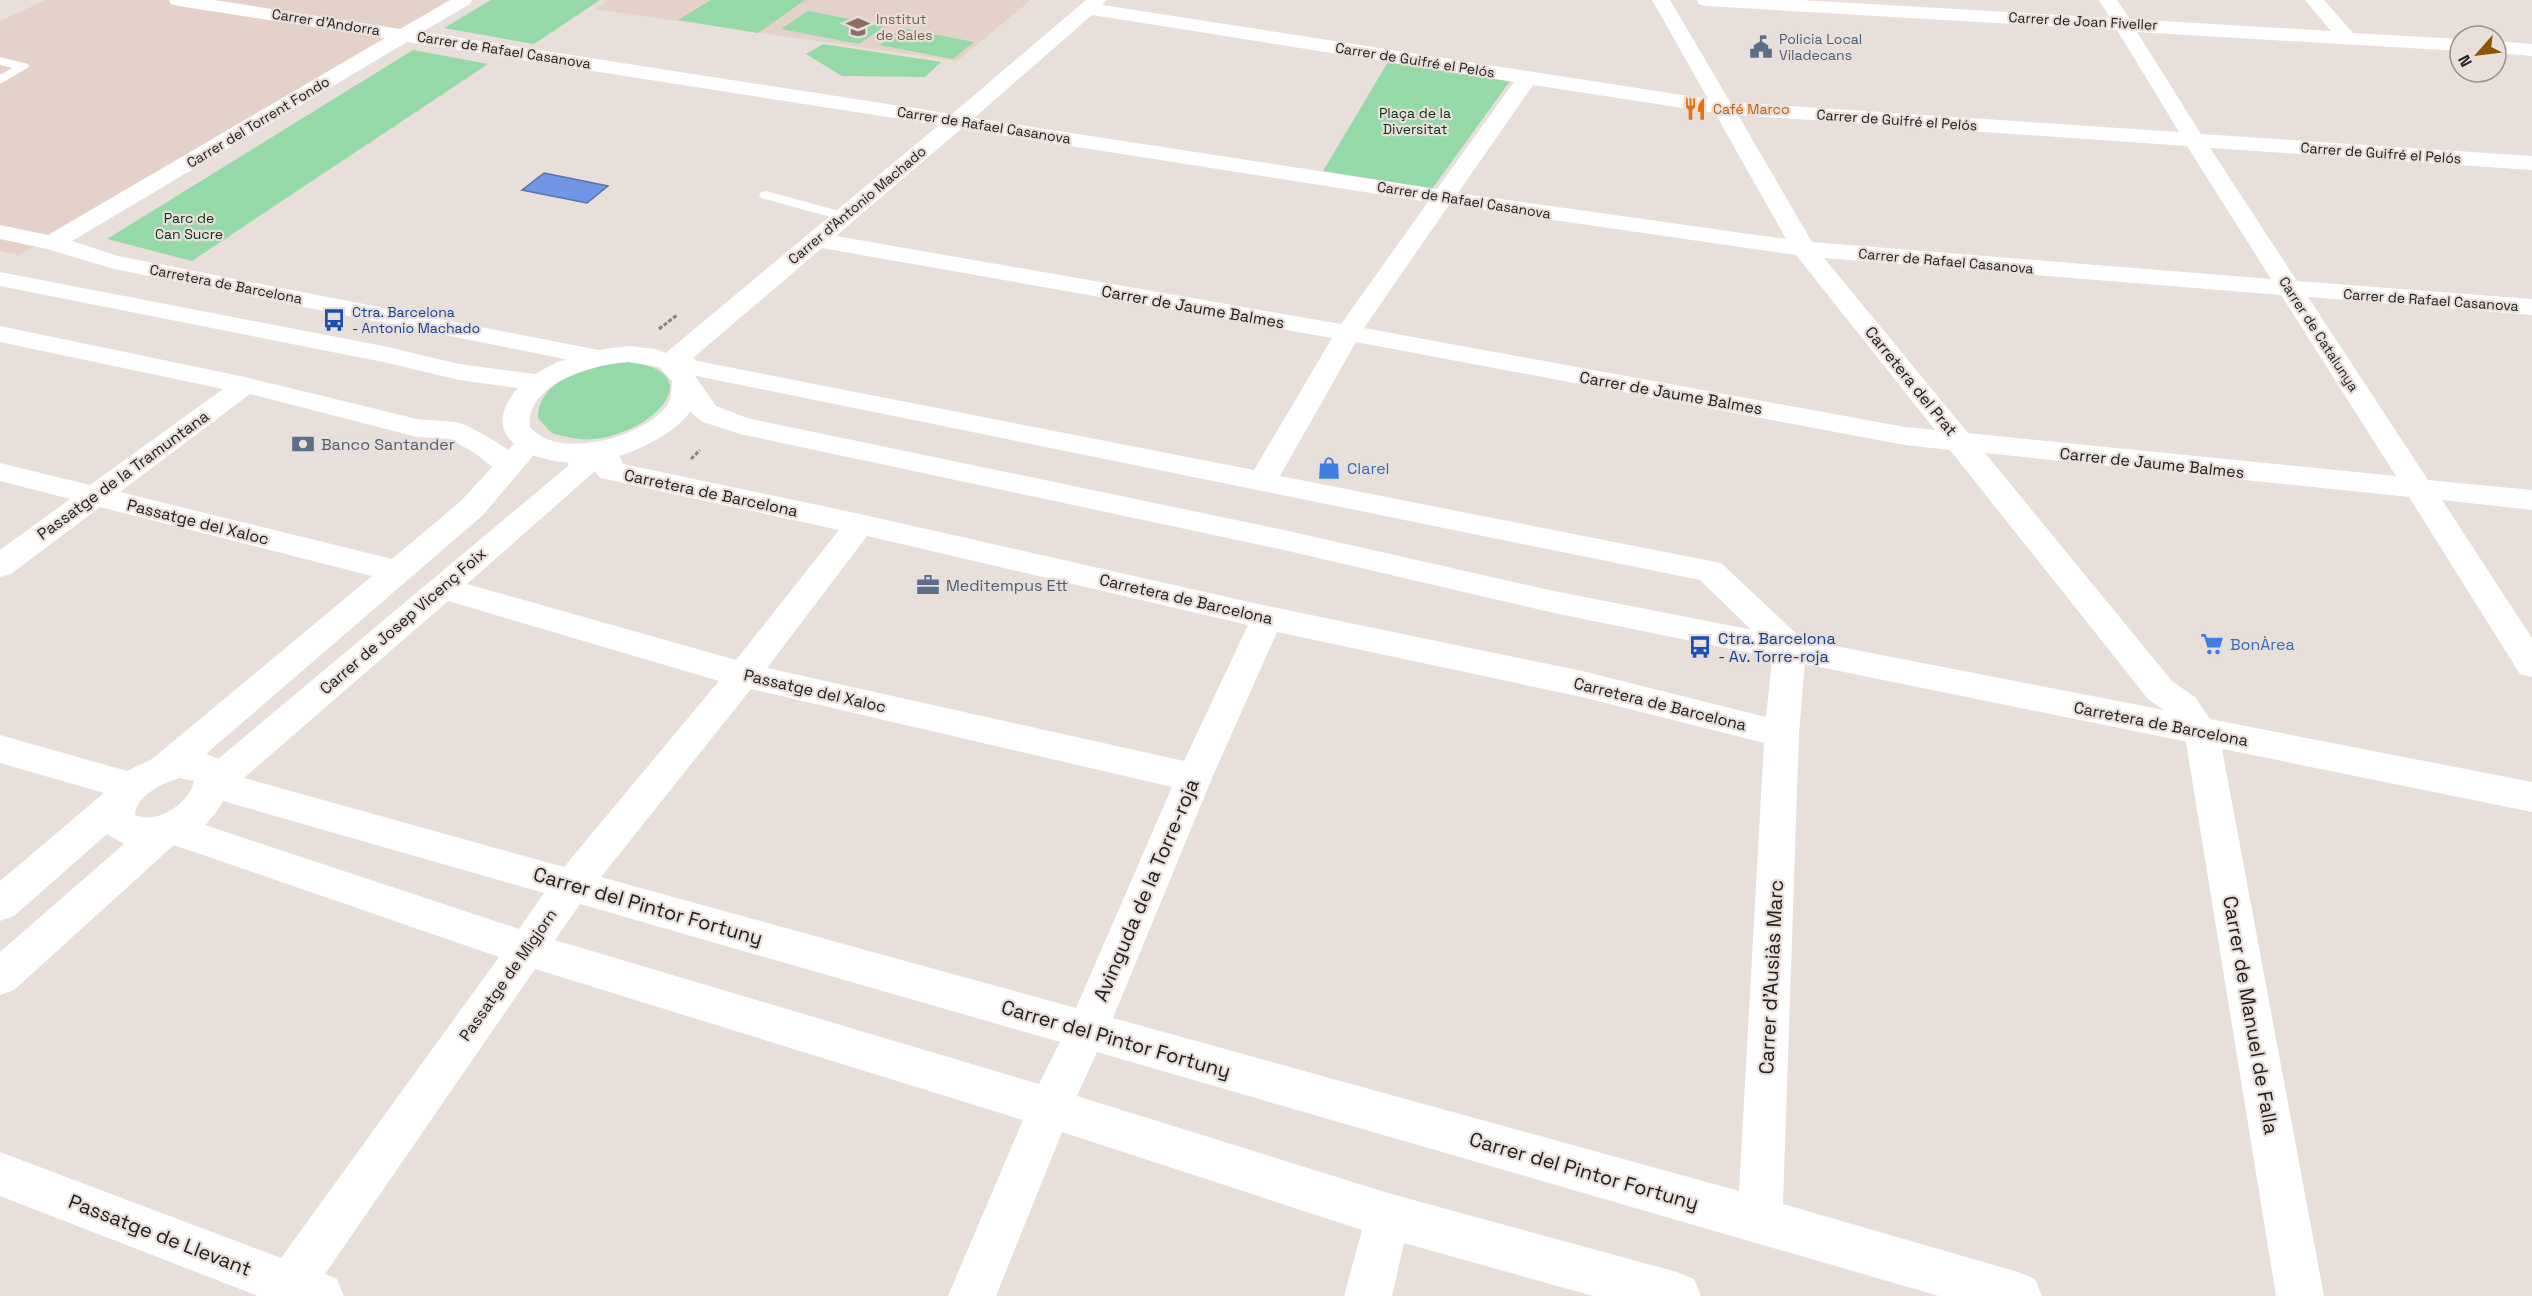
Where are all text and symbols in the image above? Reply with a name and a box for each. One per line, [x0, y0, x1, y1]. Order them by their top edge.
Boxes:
street label: Carrer d'Andorra [271, 5, 381, 39]
street label: Carrer de Joan Fiveller [2008, 8, 2158, 34]
place label: Institut de Sales [876, 10, 933, 44]
school or university icon: Institut de Sales [845, 14, 871, 40]
north arrow [2448, 24, 2508, 84]
street label: Carrer de Rafael Casanova [416, 27, 592, 73]
place label: Policia Local Viladecans [1779, 30, 1862, 64]
public building icon: Policia Local Viladecans [1748, 34, 1774, 60]
street label: Carrer de Guifré el Pelós [1334, 39, 1496, 81]
text: N [2453, 51, 2477, 70]
street label: Carrer del Torrent Fondo [183, 72, 333, 172]
restaurant icon: Café Marco [1682, 96, 1708, 122]
place label: Café Marco [1713, 100, 1790, 118]
street label: Carrer de Rafael Casanova [896, 102, 1072, 148]
park label: Plaça de la Diversitat [1379, 104, 1451, 138]
street label: Carrer de Guifré el Pelós [1816, 105, 1978, 135]
street label: Carrer de Guifré el Pelós [2300, 138, 2462, 168]
street label: Carrer d'Antonio Machado [784, 142, 930, 268]
street label: Carrer de Rafael Casanova [1376, 177, 1552, 223]
park label: Parc de Can Sucre [155, 209, 223, 243]
street label: Carrer de Rafael Casanova [1858, 244, 2034, 278]
street label: Carretera de Barcelona [148, 260, 304, 308]
street label: Carrer de Catalunya [2275, 273, 2363, 395]
street label: Carrer de Jaume Balmes [1100, 281, 1286, 333]
street label: Carrer de Rafael Casanova [2343, 285, 2519, 315]
place label: Ctra. Barcelona - Antonio Machado [352, 303, 480, 337]
bus stop icon: Ctra. Barcelona - Antonio Machado [321, 307, 347, 333]
street label: Carretera del Prat [1860, 322, 1962, 440]
street label: Carrer de Jaume Balmes [1578, 367, 1764, 419]
street label: Passatge de la Tramuntana [33, 406, 213, 544]
bank icon: Banco Santander [290, 431, 316, 457]
place label: Banco Santander [321, 434, 455, 455]
street label: Carrer de Jaume Balmes [2059, 443, 2245, 483]
shop icon: Clarel [1316, 455, 1342, 481]
place label: Clarel [1347, 458, 1390, 479]
street label: Carretera de Barcelona [622, 464, 800, 522]
street label: Passatge del Xaloc [125, 494, 271, 550]
street label: Carrer de Josep Vicenç Foix [315, 543, 491, 699]
street label: Carretera de Barcelona [1097, 569, 1275, 629]
office icon: Meditempus Ett [915, 572, 941, 598]
place label: Meditempus Ett [946, 575, 1068, 596]
place label: Ctra. Barcelona - Av. Torre-roja [1718, 628, 1836, 667]
supermarket icon: BonÀrea [2199, 631, 2225, 657]
bus stop icon: Ctra. Barcelona - Av. Torre-roja [1687, 634, 1713, 660]
place label: BonÀrea [2230, 634, 2295, 655]
street label: Passatge del Xaloc [742, 664, 888, 718]
street label: Carretera de Barcelona [1571, 672, 1749, 736]
street label: Carretera de Barcelona [2072, 697, 2250, 751]
street label: Avinguda de la Torre-roja [1087, 775, 1205, 1005]
street label: Carrer del Pintor Fortuny [530, 861, 766, 951]
street label: Carrer d'Ausiàs Marc [1753, 879, 1789, 1075]
street label: Carrer de Manuel de Falla [2217, 894, 2285, 1136]
street label: Passatge de Migjorn [454, 905, 562, 1045]
street label: Carrer del Pintor Fortuny [998, 994, 1234, 1084]
street label: Carrer del Pintor Fortuny [1466, 1126, 1702, 1216]
street label: Passatge de Llevant [65, 1188, 255, 1282]

